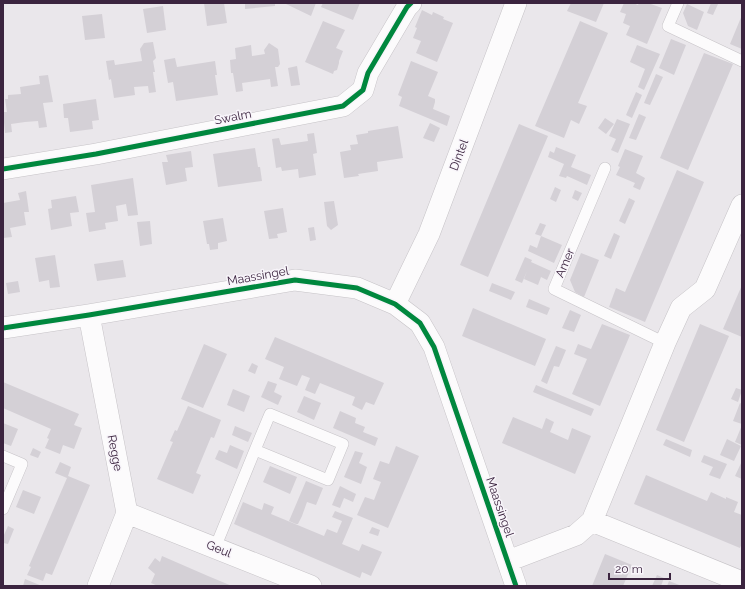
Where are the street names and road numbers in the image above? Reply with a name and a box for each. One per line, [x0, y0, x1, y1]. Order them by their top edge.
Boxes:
street label: Swalm [213, 107, 253, 127]
street label: Dintel [447, 137, 472, 173]
street label: Amer [553, 246, 578, 280]
street label: Maassingel [226, 264, 291, 288]
street label: Regge [105, 434, 125, 472]
street label: Maassingel [483, 475, 517, 540]
street label: Geul [204, 538, 234, 561]

